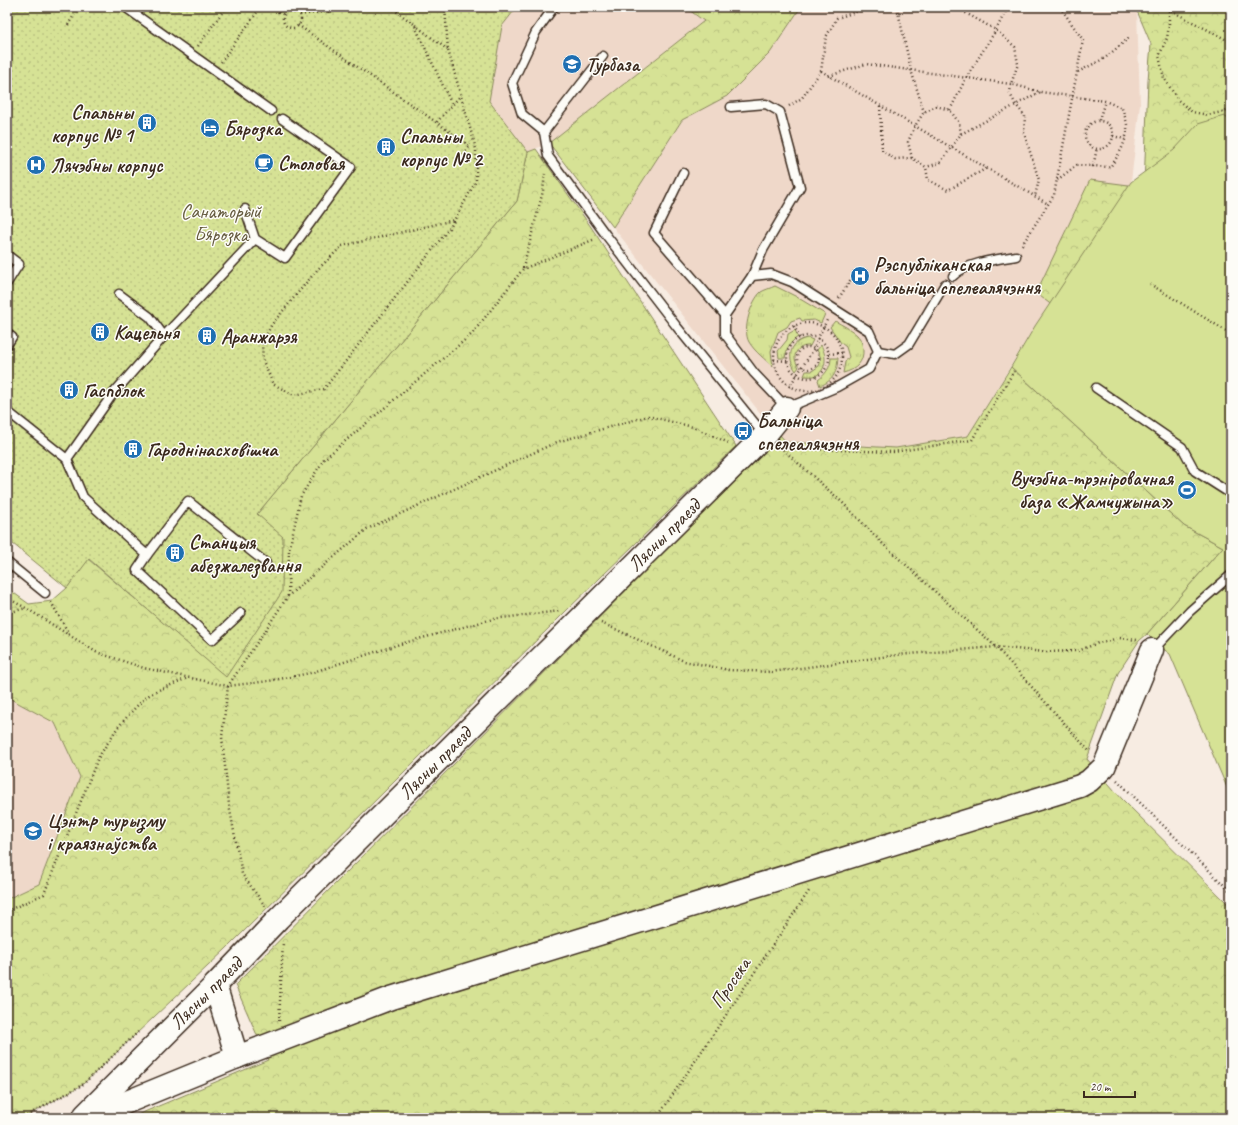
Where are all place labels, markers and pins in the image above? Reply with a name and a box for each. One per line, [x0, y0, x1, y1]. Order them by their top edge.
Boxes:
place label: Турбаза [586, 52, 641, 77]
school or university icon: Турбаза [561, 53, 583, 75]
place label: Спальны корпус № 1 [51, 100, 135, 149]
building icon: Спальны корпус № 1 [136, 112, 158, 134]
place label: Бярозка [224, 116, 284, 142]
hotel icon: Бярозка [199, 117, 221, 139]
place label: Спальны корпус № 2 [400, 124, 484, 173]
building icon: Спальны корпус № 2 [375, 136, 397, 158]
place label: Столовая [278, 151, 346, 176]
cafe icon: Столовая [253, 152, 275, 174]
place label: Лячэбны корпус [50, 153, 164, 179]
hospital icon: Лячэбны корпус [25, 154, 47, 176]
place label: Рэспубліканская бальніца спелеалячэння [874, 252, 1042, 300]
hospital icon: Рэспубліканская бальніца спелеалячэння [849, 265, 871, 287]
place label: Кацельня [114, 320, 180, 345]
building icon: Кацельня [89, 321, 111, 343]
place label: Аранжарэя [221, 324, 298, 349]
building icon: Аранжарэя [196, 325, 218, 347]
place label: Гаспблок [83, 378, 146, 403]
building icon: Гаспблок [58, 379, 80, 401]
place label: Бальніца спелеалячэння [757, 408, 860, 456]
bus stop icon: Бальніца спелеалячэння [732, 420, 754, 442]
place label: Гароднінасховішча [147, 437, 279, 462]
building icon: Гароднінасховішча [122, 438, 144, 460]
place label: Вучэбна-трэніровачная база «Жамчужына» [1010, 466, 1175, 515]
sports icon: Вучэбна-трэніровачная база «Жамчужына» [1176, 479, 1198, 501]
place label: Станцыя абезжалезвання [189, 530, 302, 579]
building icon: Станцыя абезжалезвання [164, 542, 186, 564]
place label: Цэнтр турызму і краязнаўства [47, 808, 167, 856]
school or university icon: Цэнтр турызму і краязнаўства [22, 820, 44, 842]

